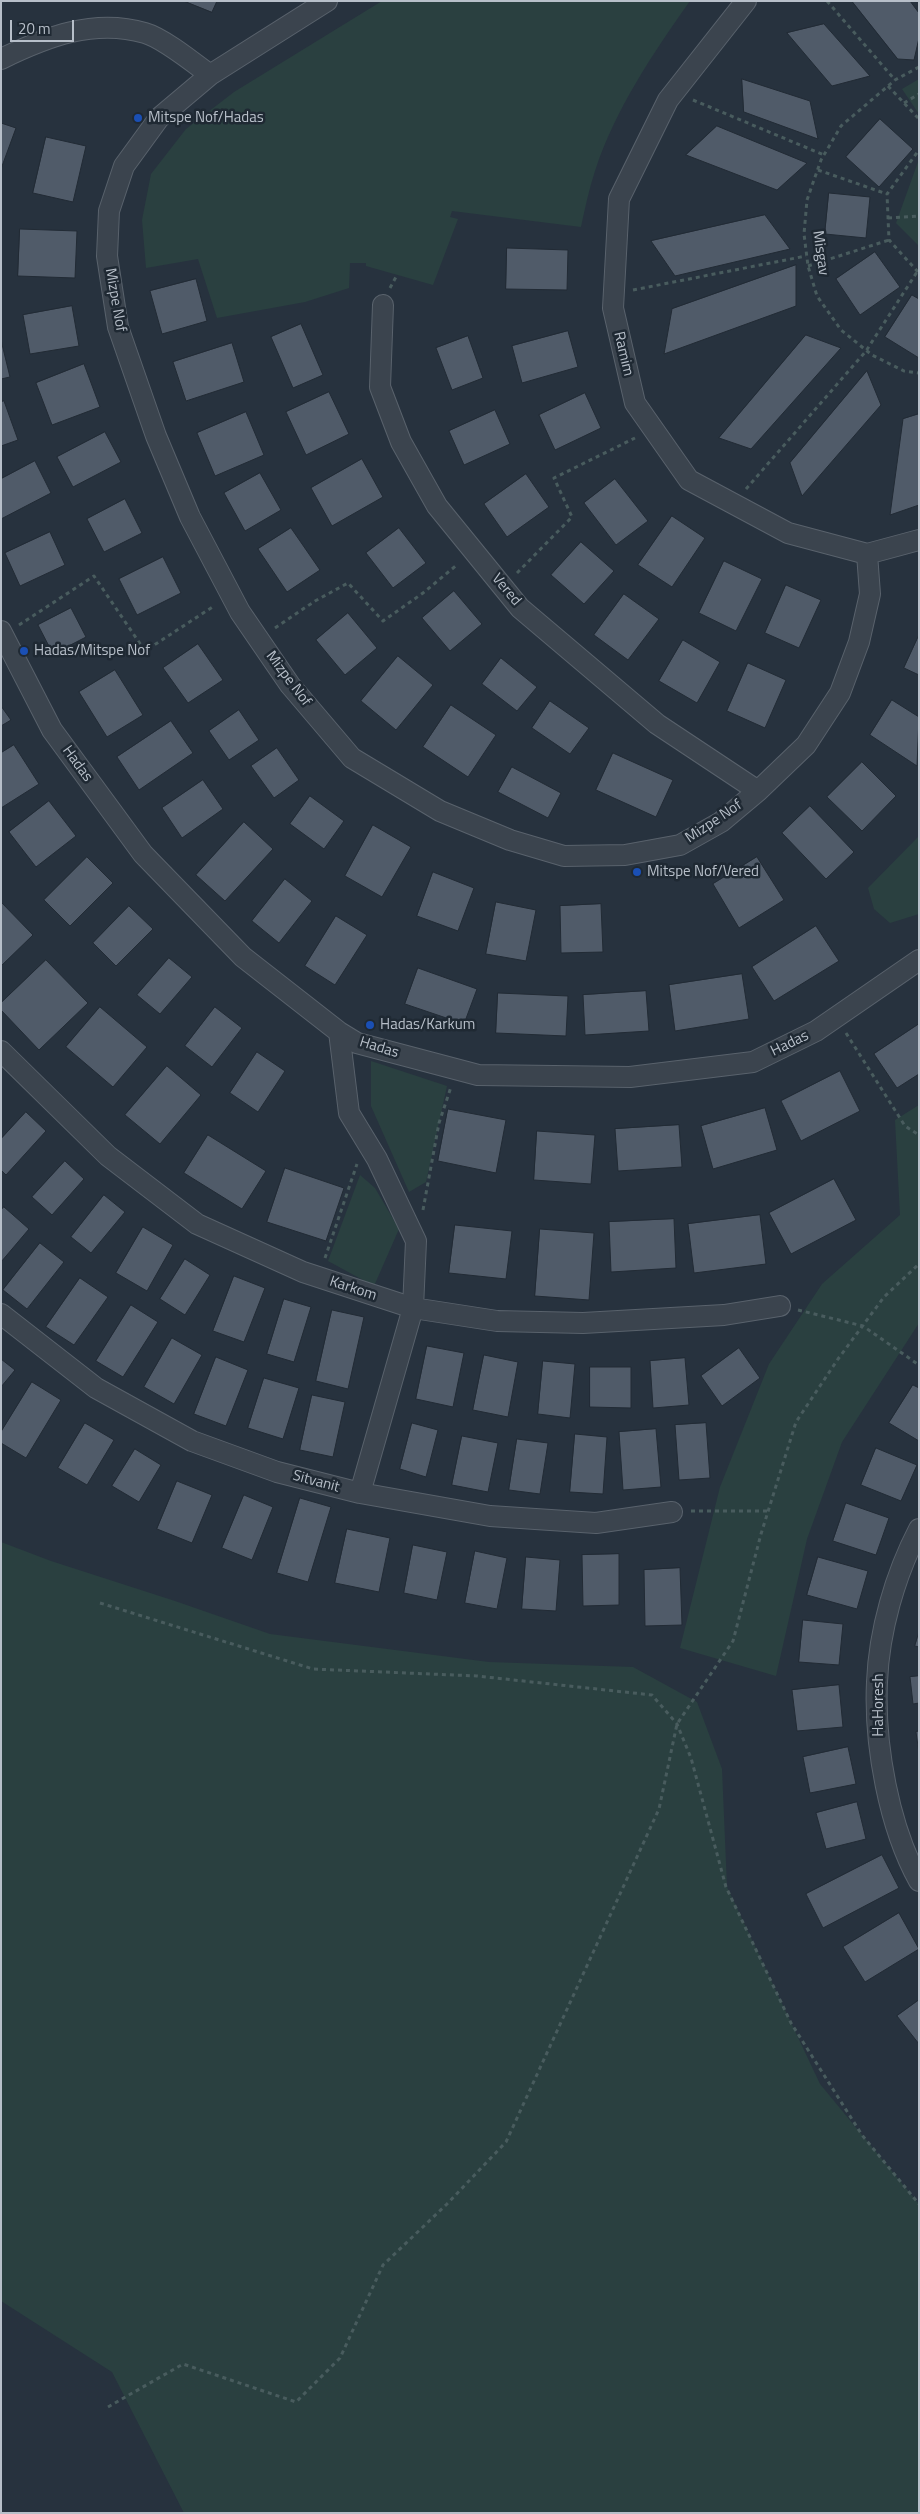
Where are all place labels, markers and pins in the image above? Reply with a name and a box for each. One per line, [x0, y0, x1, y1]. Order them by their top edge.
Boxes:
place label: Mitspe Nof/Hadas [148, 109, 264, 127]
marker: Mitspe Nof/Hadas [132, 112, 144, 124]
place label: Hadas/Mitspe Nof [34, 642, 150, 660]
marker: Hadas/Mitspe Nof [18, 645, 30, 657]
place label: Mitspe Nof/Vered [647, 863, 759, 881]
marker: Mitspe Nof/Vered [631, 866, 643, 878]
place label: Hadas/Karkum [380, 1016, 475, 1034]
marker: Hadas/Karkum [364, 1019, 376, 1031]

